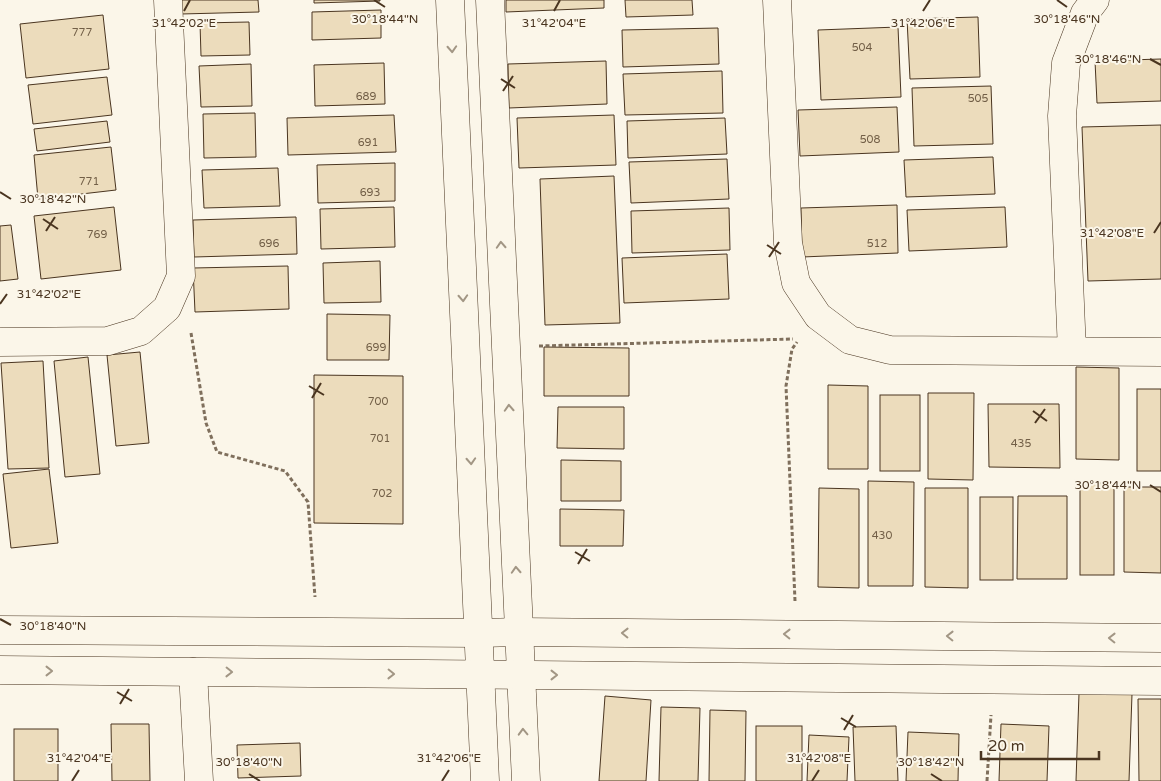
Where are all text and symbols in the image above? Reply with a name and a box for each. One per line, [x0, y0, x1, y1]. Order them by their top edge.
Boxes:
text: 30°18'44"N [352, 12, 419, 26]
text: 30°18'46"N [1034, 12, 1101, 26]
text: 31°42'02"E [152, 16, 217, 30]
text: 31°42'04"E [522, 16, 587, 30]
text: 31°42'06"E [891, 16, 956, 30]
house number: 777 [72, 26, 92, 39]
house number: 504 [852, 41, 872, 54]
one-way arrow [447, 45, 458, 53]
text: 30°18'46"N [1075, 52, 1142, 66]
house number: 689 [356, 90, 376, 103]
house number: 505 [968, 92, 988, 105]
house number: 508 [860, 133, 880, 146]
house number: 691 [358, 136, 378, 149]
house number: 771 [79, 175, 99, 188]
house number: 693 [360, 186, 380, 199]
text: 30°18'42"N [20, 192, 87, 206]
text: 31°42'08"E [1080, 226, 1145, 240]
house number: 769 [87, 228, 107, 241]
house number: 696 [259, 237, 279, 250]
house number: 512 [867, 237, 887, 250]
one-way arrow [496, 241, 507, 249]
text: 31°42'02"E [17, 287, 82, 301]
one-way arrow [458, 295, 469, 303]
house number: 699 [366, 341, 386, 354]
house number: 700 [368, 395, 388, 408]
one-way arrow [503, 403, 514, 411]
house number: 701 [370, 432, 390, 445]
house number: 435 [1011, 437, 1031, 450]
one-way arrow [465, 457, 476, 465]
text: 30°18'44"N [1075, 478, 1142, 492]
house number: 702 [372, 487, 392, 500]
house number: 430 [872, 529, 892, 542]
one-way arrow [511, 566, 522, 574]
text: 30°18'40"N [20, 619, 87, 633]
one-way arrow [621, 628, 628, 638]
one-way arrow [783, 629, 791, 639]
one-way arrow [946, 631, 954, 641]
one-way arrow [1108, 633, 1116, 643]
one-way arrow [45, 666, 53, 676]
one-way arrow [225, 667, 233, 677]
one-way arrow [388, 669, 395, 679]
one-way arrow [550, 670, 558, 680]
one-way arrow [518, 728, 529, 736]
scale bar [981, 728, 1098, 760]
text: 20 m [988, 737, 1025, 755]
text: 31°42'04"E [47, 751, 112, 765]
text: 31°42'06"E [417, 751, 482, 765]
text: 31°42'08"E [787, 751, 852, 765]
text: 30°18'40"N [216, 755, 283, 769]
text: 30°18'42"N [898, 755, 965, 769]

